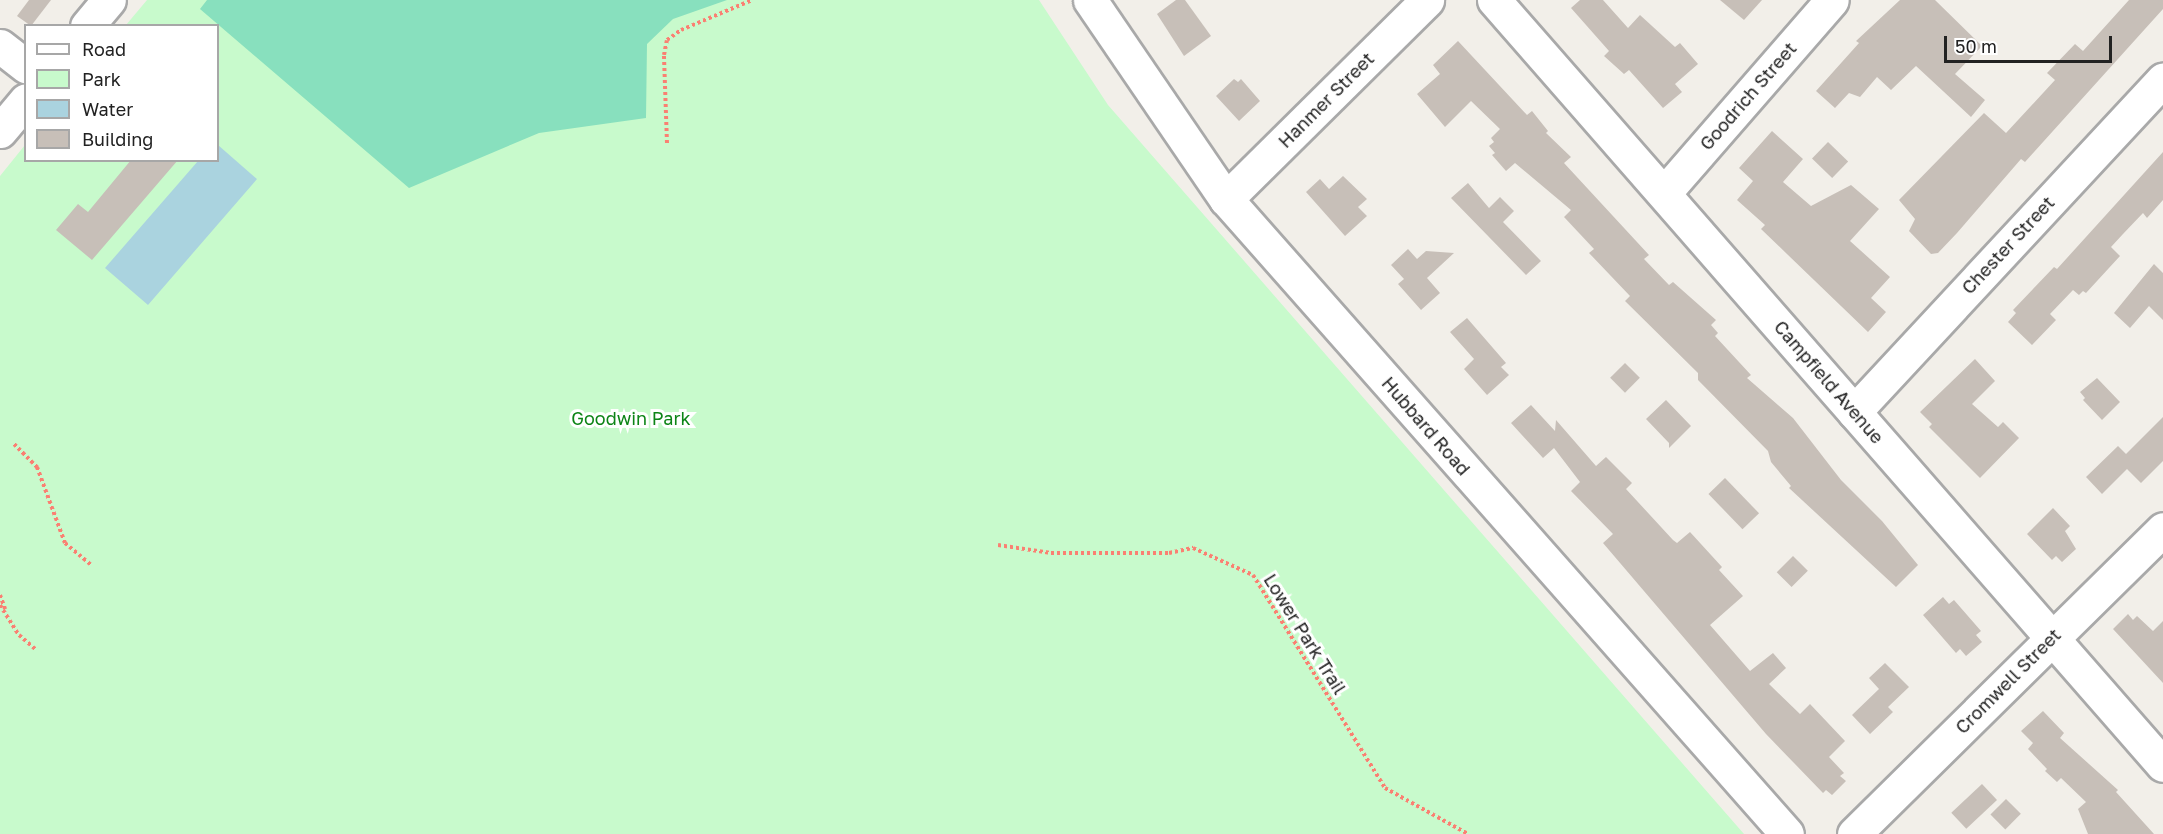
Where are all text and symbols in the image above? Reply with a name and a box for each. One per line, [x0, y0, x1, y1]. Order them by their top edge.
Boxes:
legend [24, 24, 219, 162]
scale bar [1947, 24, 2115, 62]
text: 50 m [1955, 35, 1997, 57]
text: Road [82, 38, 126, 60]
street label: Goodrich Street [1695, 38, 1801, 154]
street label: Hanmer Street [1274, 48, 1378, 152]
text: Park [82, 68, 121, 90]
text: Water [82, 98, 133, 120]
text: Building [82, 128, 153, 150]
street label: Chester Street [1957, 192, 2059, 298]
street label: Campfield Avenue [1770, 316, 1888, 448]
street label: Hubbard Road [1377, 372, 1475, 480]
park label: Goodwin Park [571, 407, 691, 429]
street label: Lower Park Trail [1259, 570, 1351, 698]
street label: Cromwell Street [1951, 624, 2065, 738]

